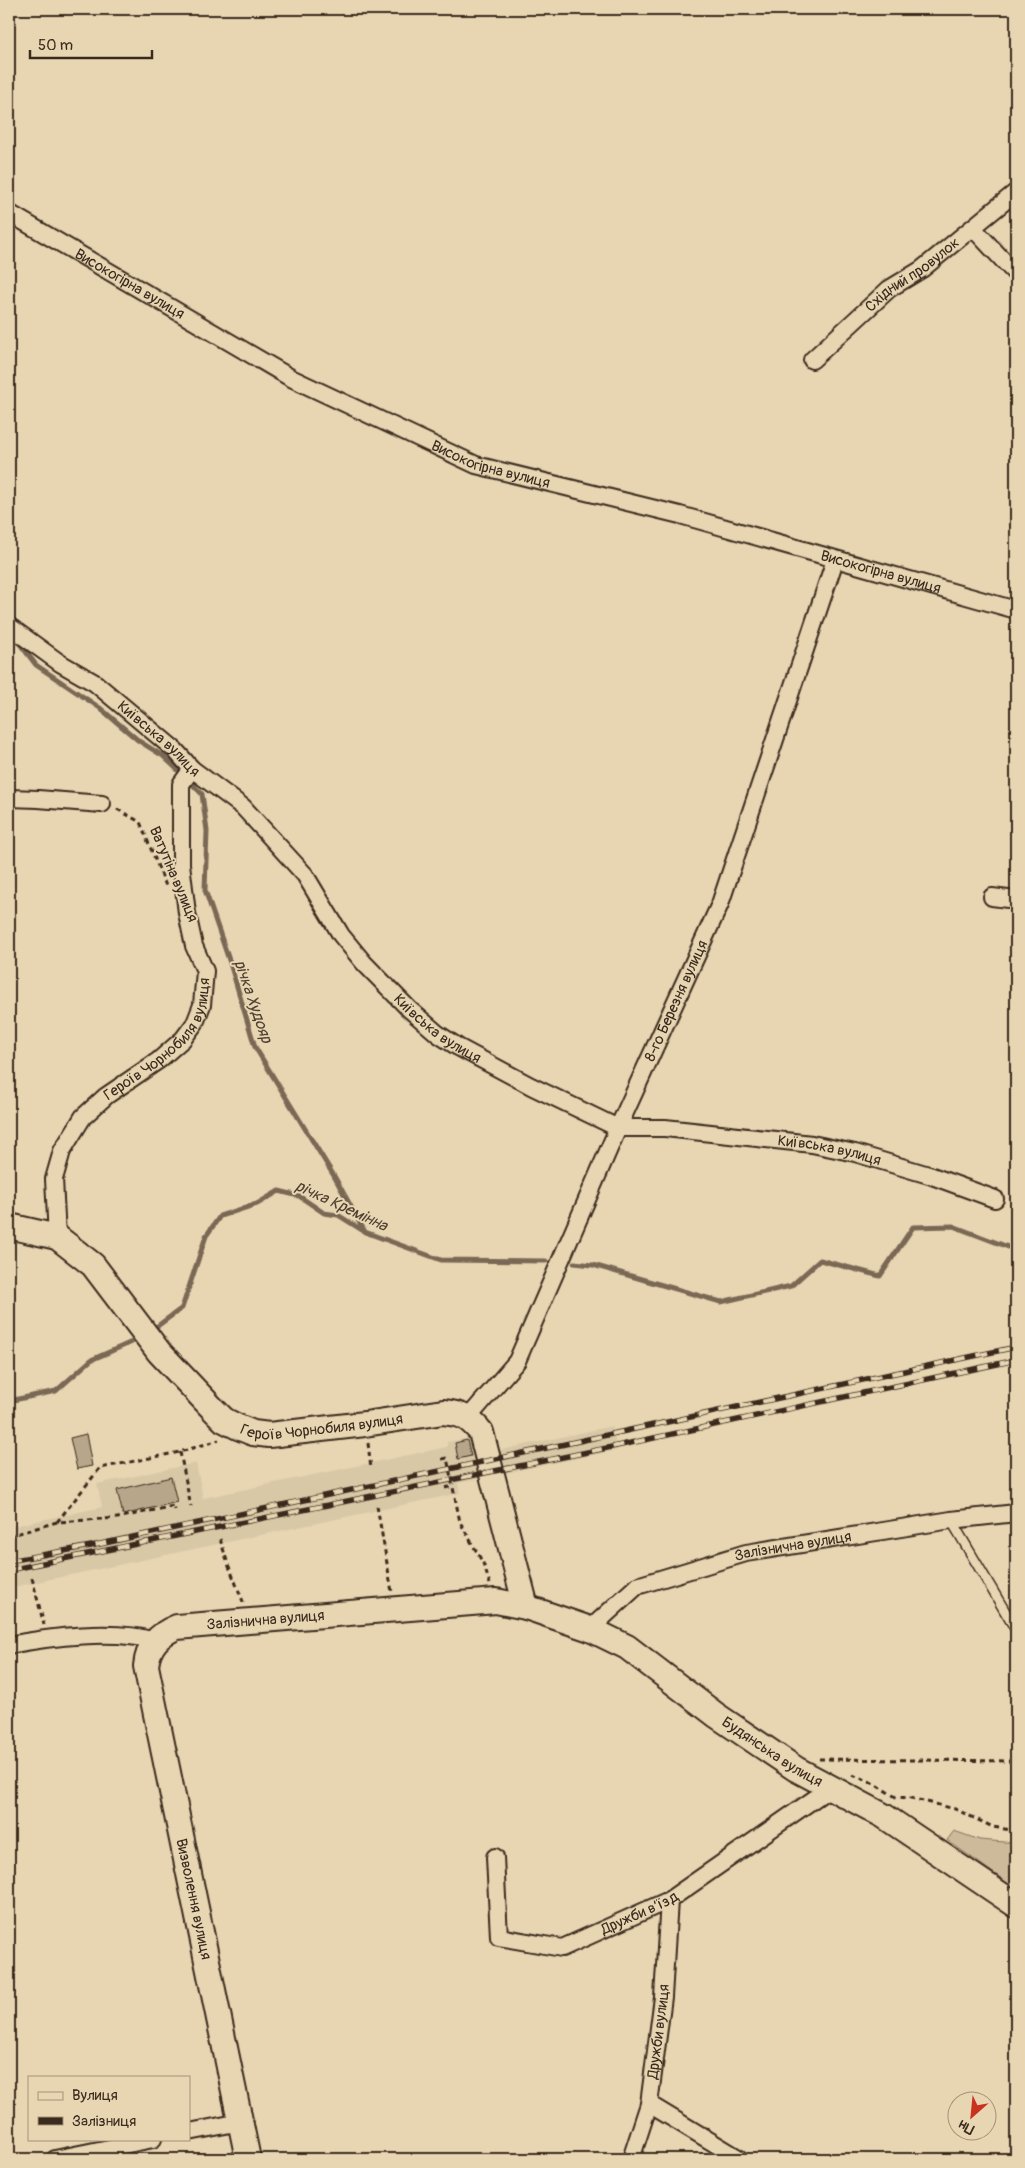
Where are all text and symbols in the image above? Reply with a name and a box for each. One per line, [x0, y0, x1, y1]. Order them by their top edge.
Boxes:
scale bar [30, 28, 152, 60]
text: 50 m [38, 36, 73, 55]
street label: Східний провулок [861, 233, 964, 316]
street label: Високогірна вулиця [71, 245, 188, 324]
street label: Високогірна вулиця [428, 436, 552, 493]
street label: Високогірна вулиця [818, 546, 943, 598]
street label: Київська вулиця [113, 697, 203, 781]
street label: Ватутіна вулиця [145, 823, 202, 925]
street label: 8-го Березня вулиця [641, 937, 712, 1065]
water label: річка Худояр [230, 957, 277, 1047]
street label: Героїв Чорнобиля вулиця [100, 977, 214, 1105]
street label: Київська вулиця [389, 990, 484, 1068]
street label: Київська вулиця [777, 1131, 883, 1170]
water label: річка Кремінна [292, 1176, 392, 1237]
street label: Героїв Чорнобиля вулиця [237, 1409, 404, 1445]
street label: Залізнична вулиця [732, 1527, 853, 1566]
street label: Залізнична вулиця [206, 1606, 325, 1635]
street label: Будянська вулиця [718, 1713, 826, 1791]
street label: Визволення вулиця [171, 1837, 216, 1961]
street label: Дружби в’їзд [597, 1887, 682, 1940]
street label: Дружби вулиця [643, 1983, 674, 2081]
legend [28, 2076, 190, 2140]
text: Вулиця [72, 2086, 118, 2105]
north arrow [948, 2090, 998, 2140]
text: Залізниця [72, 2112, 136, 2131]
text: Пн [956, 2116, 977, 2138]

